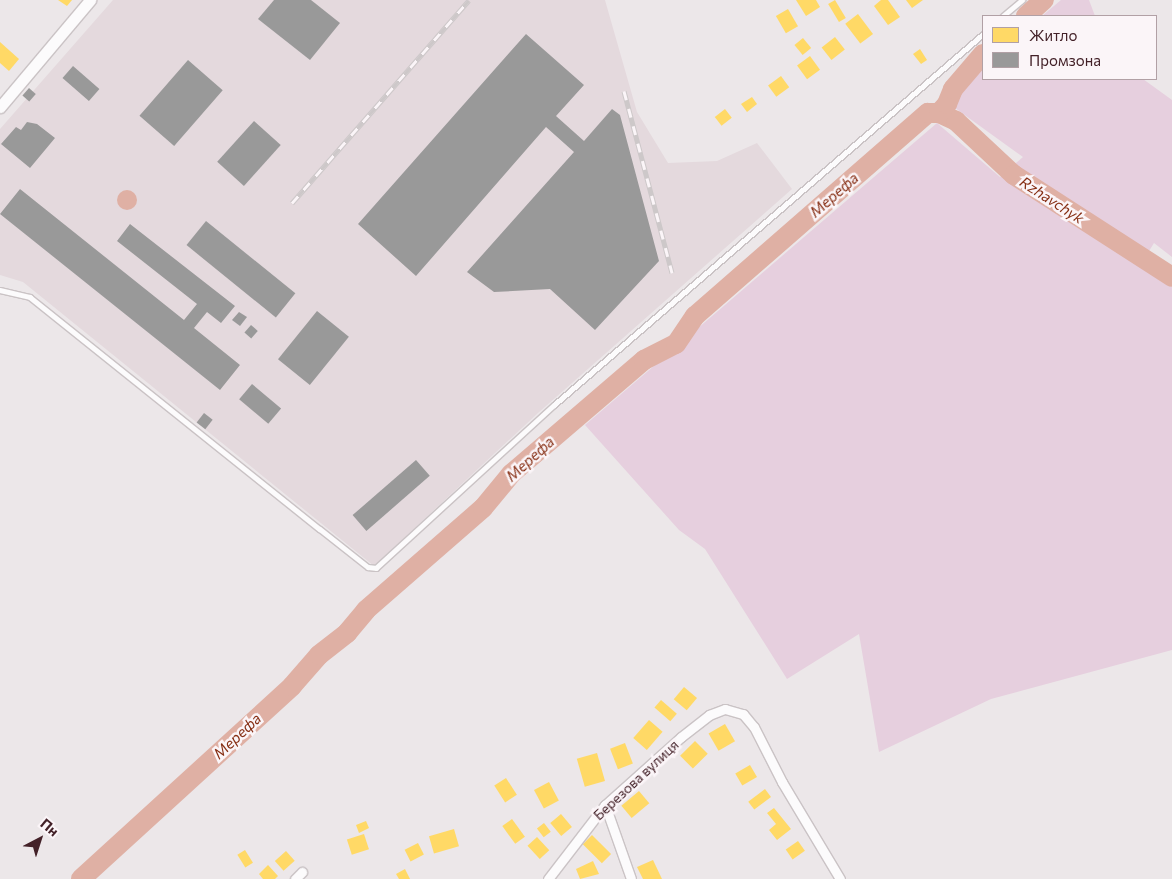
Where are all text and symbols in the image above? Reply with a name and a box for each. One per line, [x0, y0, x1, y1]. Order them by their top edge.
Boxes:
legend [982, 15, 1157, 80]
text: Житло [1029, 26, 1077, 44]
text: Промзона [1029, 51, 1101, 69]
water label: Мерефа [806, 169, 862, 221]
water label: Rzhavchyk [1017, 173, 1087, 227]
water label: Мерефа [502, 433, 558, 485]
water label: Мерефа [209, 709, 265, 763]
street label: Березова вулиця [590, 736, 682, 824]
north arrow [15, 814, 65, 864]
text: Пн [37, 815, 63, 840]

